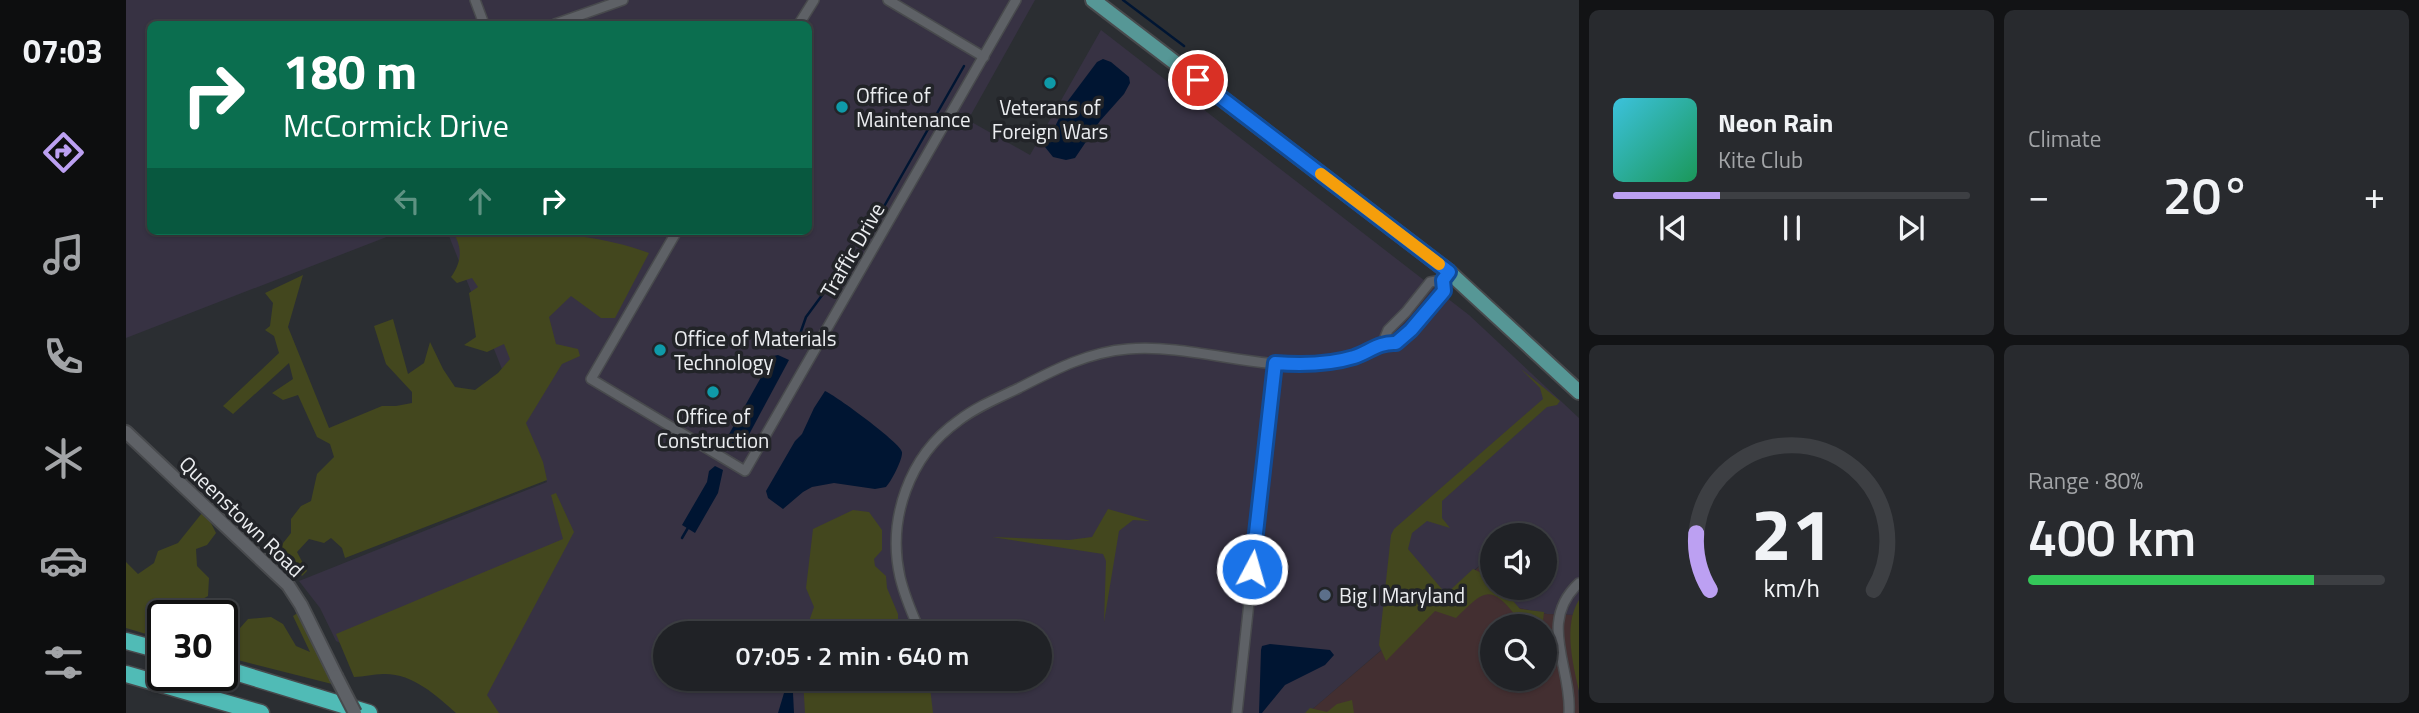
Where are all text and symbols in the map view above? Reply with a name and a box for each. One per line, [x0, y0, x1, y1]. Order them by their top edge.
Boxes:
text: 07:03 [23, 27, 103, 75]
text: 180 m [283, 33, 417, 108]
icon: right [168, 49, 259, 140]
pin [1168, 50, 1228, 110]
icon: arrive [1179, 61, 1217, 99]
marker: Veterans of Foreign Wars [1042, 75, 1058, 91]
place label: Office of Maintenance [856, 79, 971, 135]
place label: Veterans of Foreign Wars [992, 91, 1108, 147]
marker: Office of Maintenance [834, 99, 850, 115]
text: McCormick Drive [283, 101, 509, 149]
text: Neon Rain [1718, 103, 1833, 142]
text: Climate [2028, 121, 2101, 156]
icon: directions [39, 128, 88, 177]
text: Kite Club [1718, 142, 1803, 177]
text: 20° [2163, 155, 2250, 234]
text: − [2028, 166, 2049, 224]
text: + [2364, 166, 2385, 224]
icon: left [388, 182, 426, 220]
icon: ahead [461, 182, 499, 220]
icon: right [534, 182, 572, 220]
street label: Traffic Drive [812, 196, 892, 304]
icon: previous [1654, 209, 1692, 247]
icon: pause [1773, 209, 1811, 247]
icon: next [1892, 209, 1930, 247]
icon: music [39, 230, 88, 279]
place label: Office of Materials Technology [674, 322, 836, 378]
icon: phone [39, 332, 88, 381]
marker: Office of Materials Technology [652, 342, 668, 358]
marker: Office of Construction [705, 384, 721, 400]
place label: Office of Construction [657, 400, 769, 456]
icon: climate [39, 434, 88, 483]
street label: Queenstown Road [172, 448, 312, 584]
text: Range · 80% [2028, 463, 2143, 498]
text: 21 [1751, 478, 1832, 588]
text: 400 km [2028, 497, 2196, 576]
map controls [1480, 523, 1557, 691]
button: sound [1480, 523, 1557, 600]
position arrow [1215, 532, 1289, 606]
icon: car [39, 536, 88, 585]
text: km/h [1763, 569, 1820, 607]
place label: Big I Maryland [1339, 579, 1465, 611]
marker: Big I Maryland [1317, 587, 1333, 603]
speed limit sign: 30 [147, 600, 238, 691]
button: search [1480, 614, 1557, 691]
text: 07:05 · 2 min · 640 m [736, 636, 969, 675]
icon: filters [39, 638, 88, 687]

